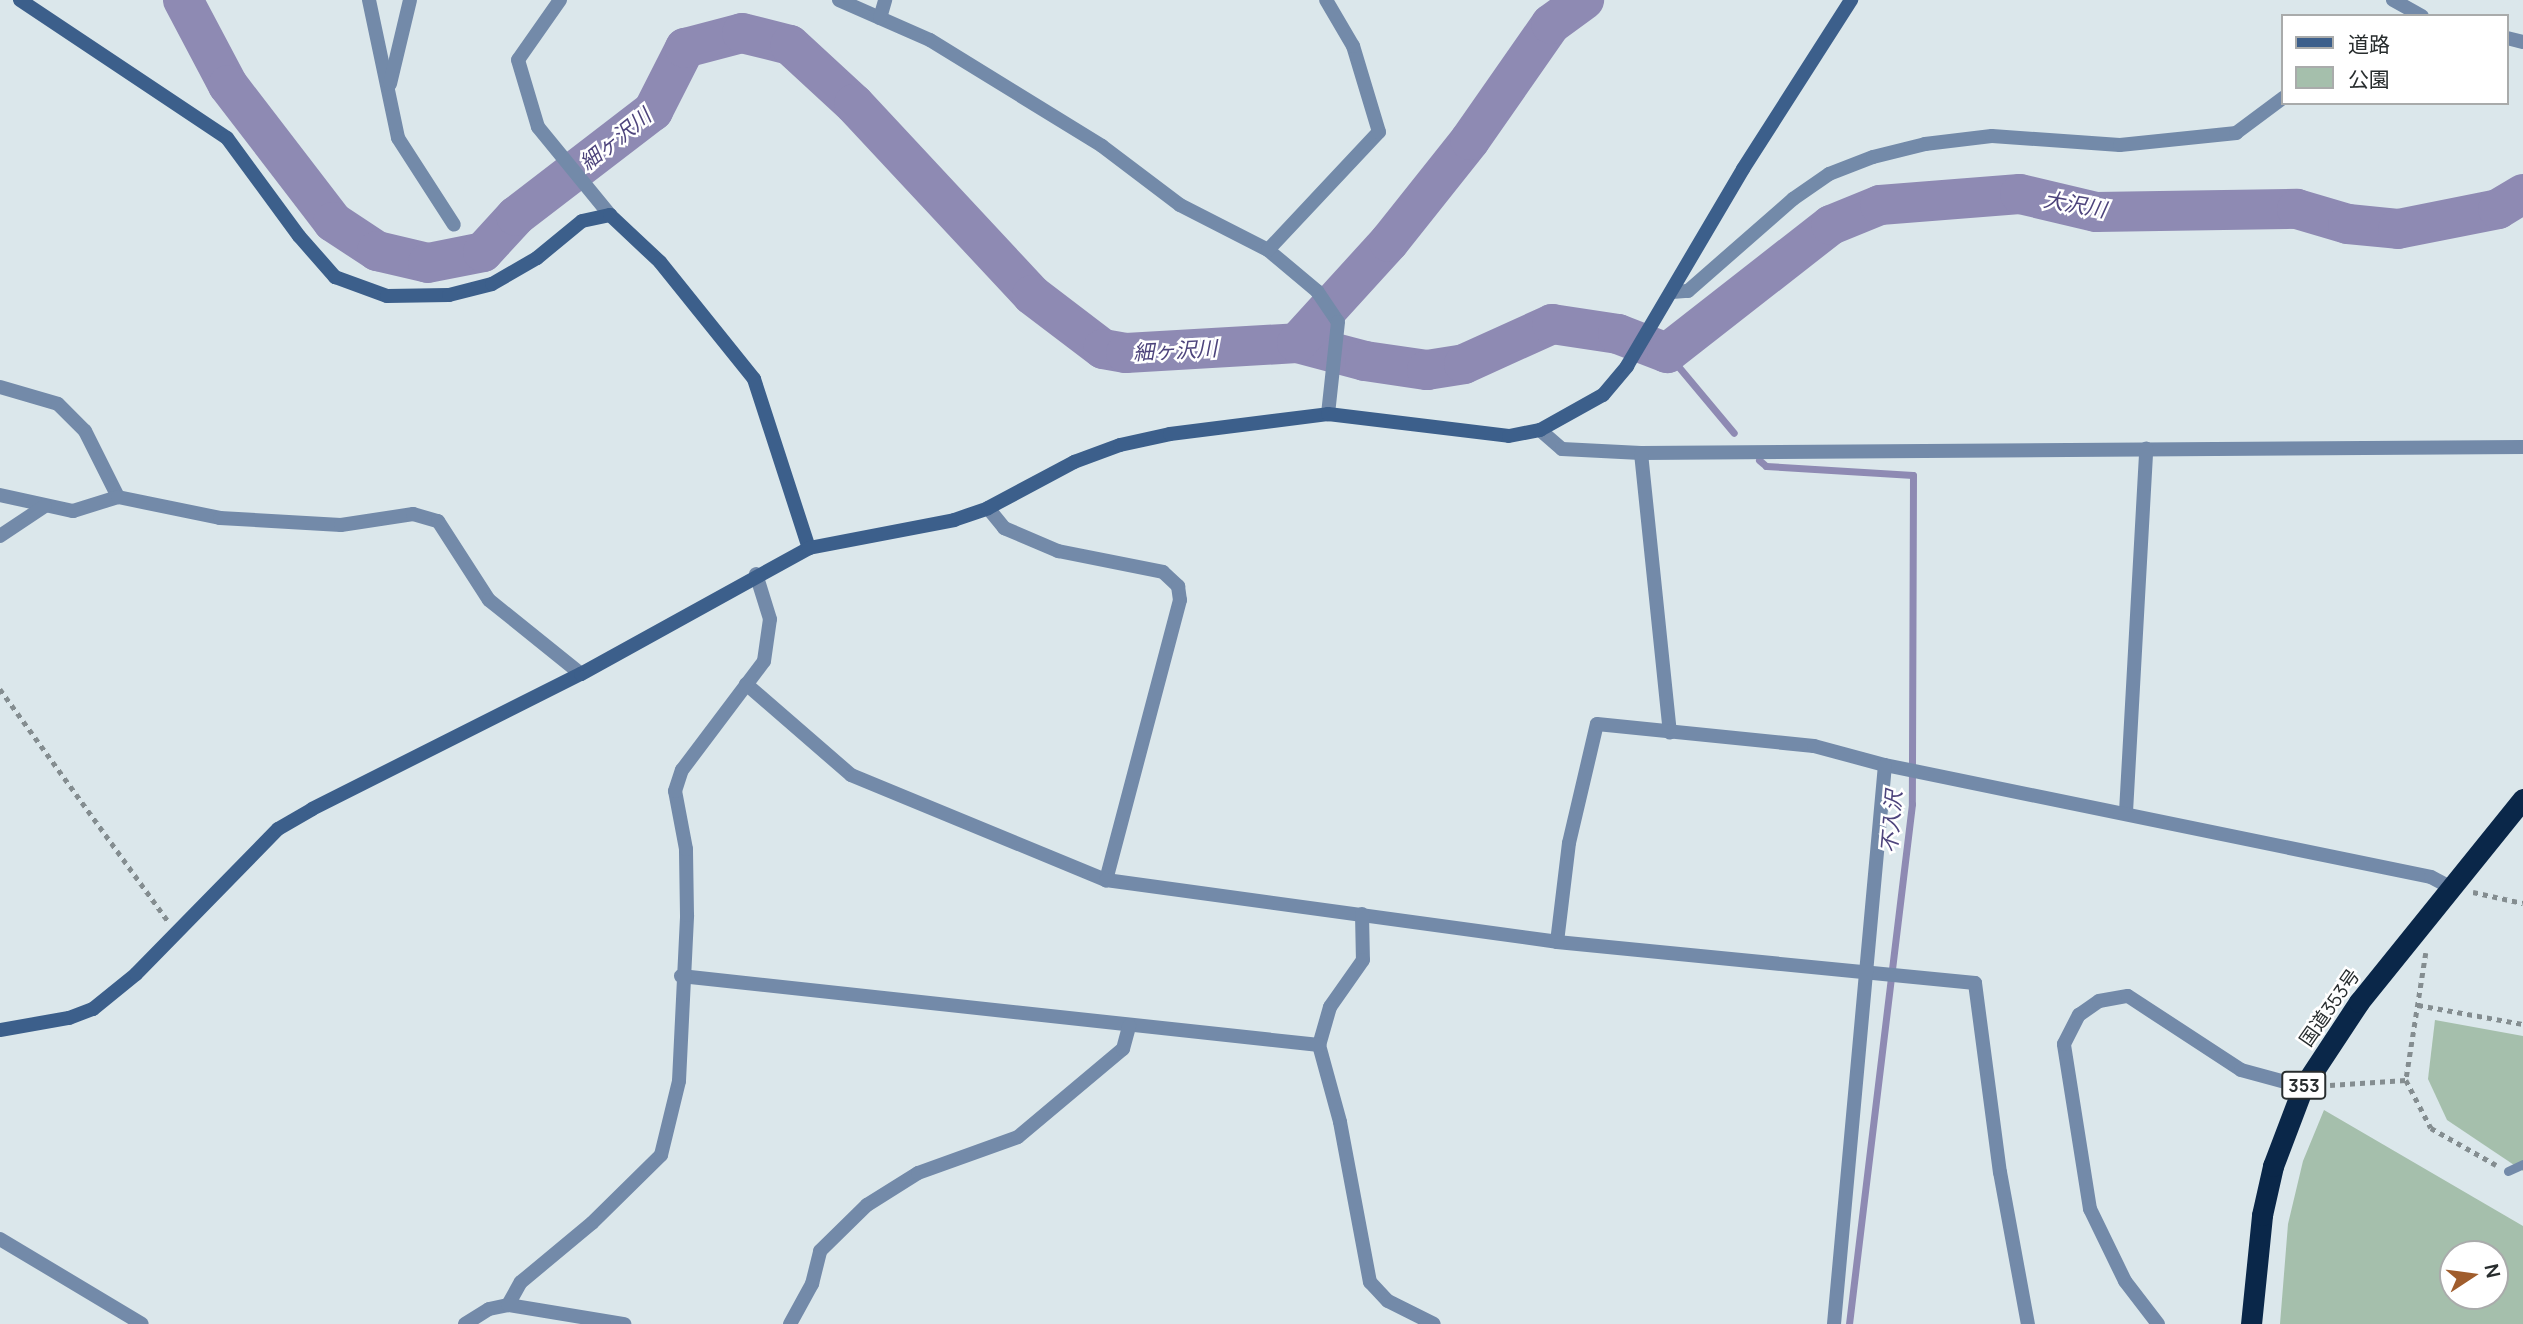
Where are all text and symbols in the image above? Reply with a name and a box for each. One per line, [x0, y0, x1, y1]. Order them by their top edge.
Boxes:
legend [2282, 14, 2509, 105]
text: 道路 [2348, 30, 2390, 58]
text: 公園 [2348, 65, 2390, 93]
water label: 細ヶ沢川 [574, 103, 656, 175]
water label: 大沢川 [2042, 186, 2108, 222]
water label: 細ヶ沢川 [1132, 335, 1218, 365]
water label: 不入沢 [1876, 790, 1906, 854]
street label: 国道353号 [2295, 965, 2365, 1051]
road number: 353 [2281, 1070, 2327, 1100]
north arrow [2439, 1240, 2509, 1310]
text: N [2478, 1261, 2507, 1280]

